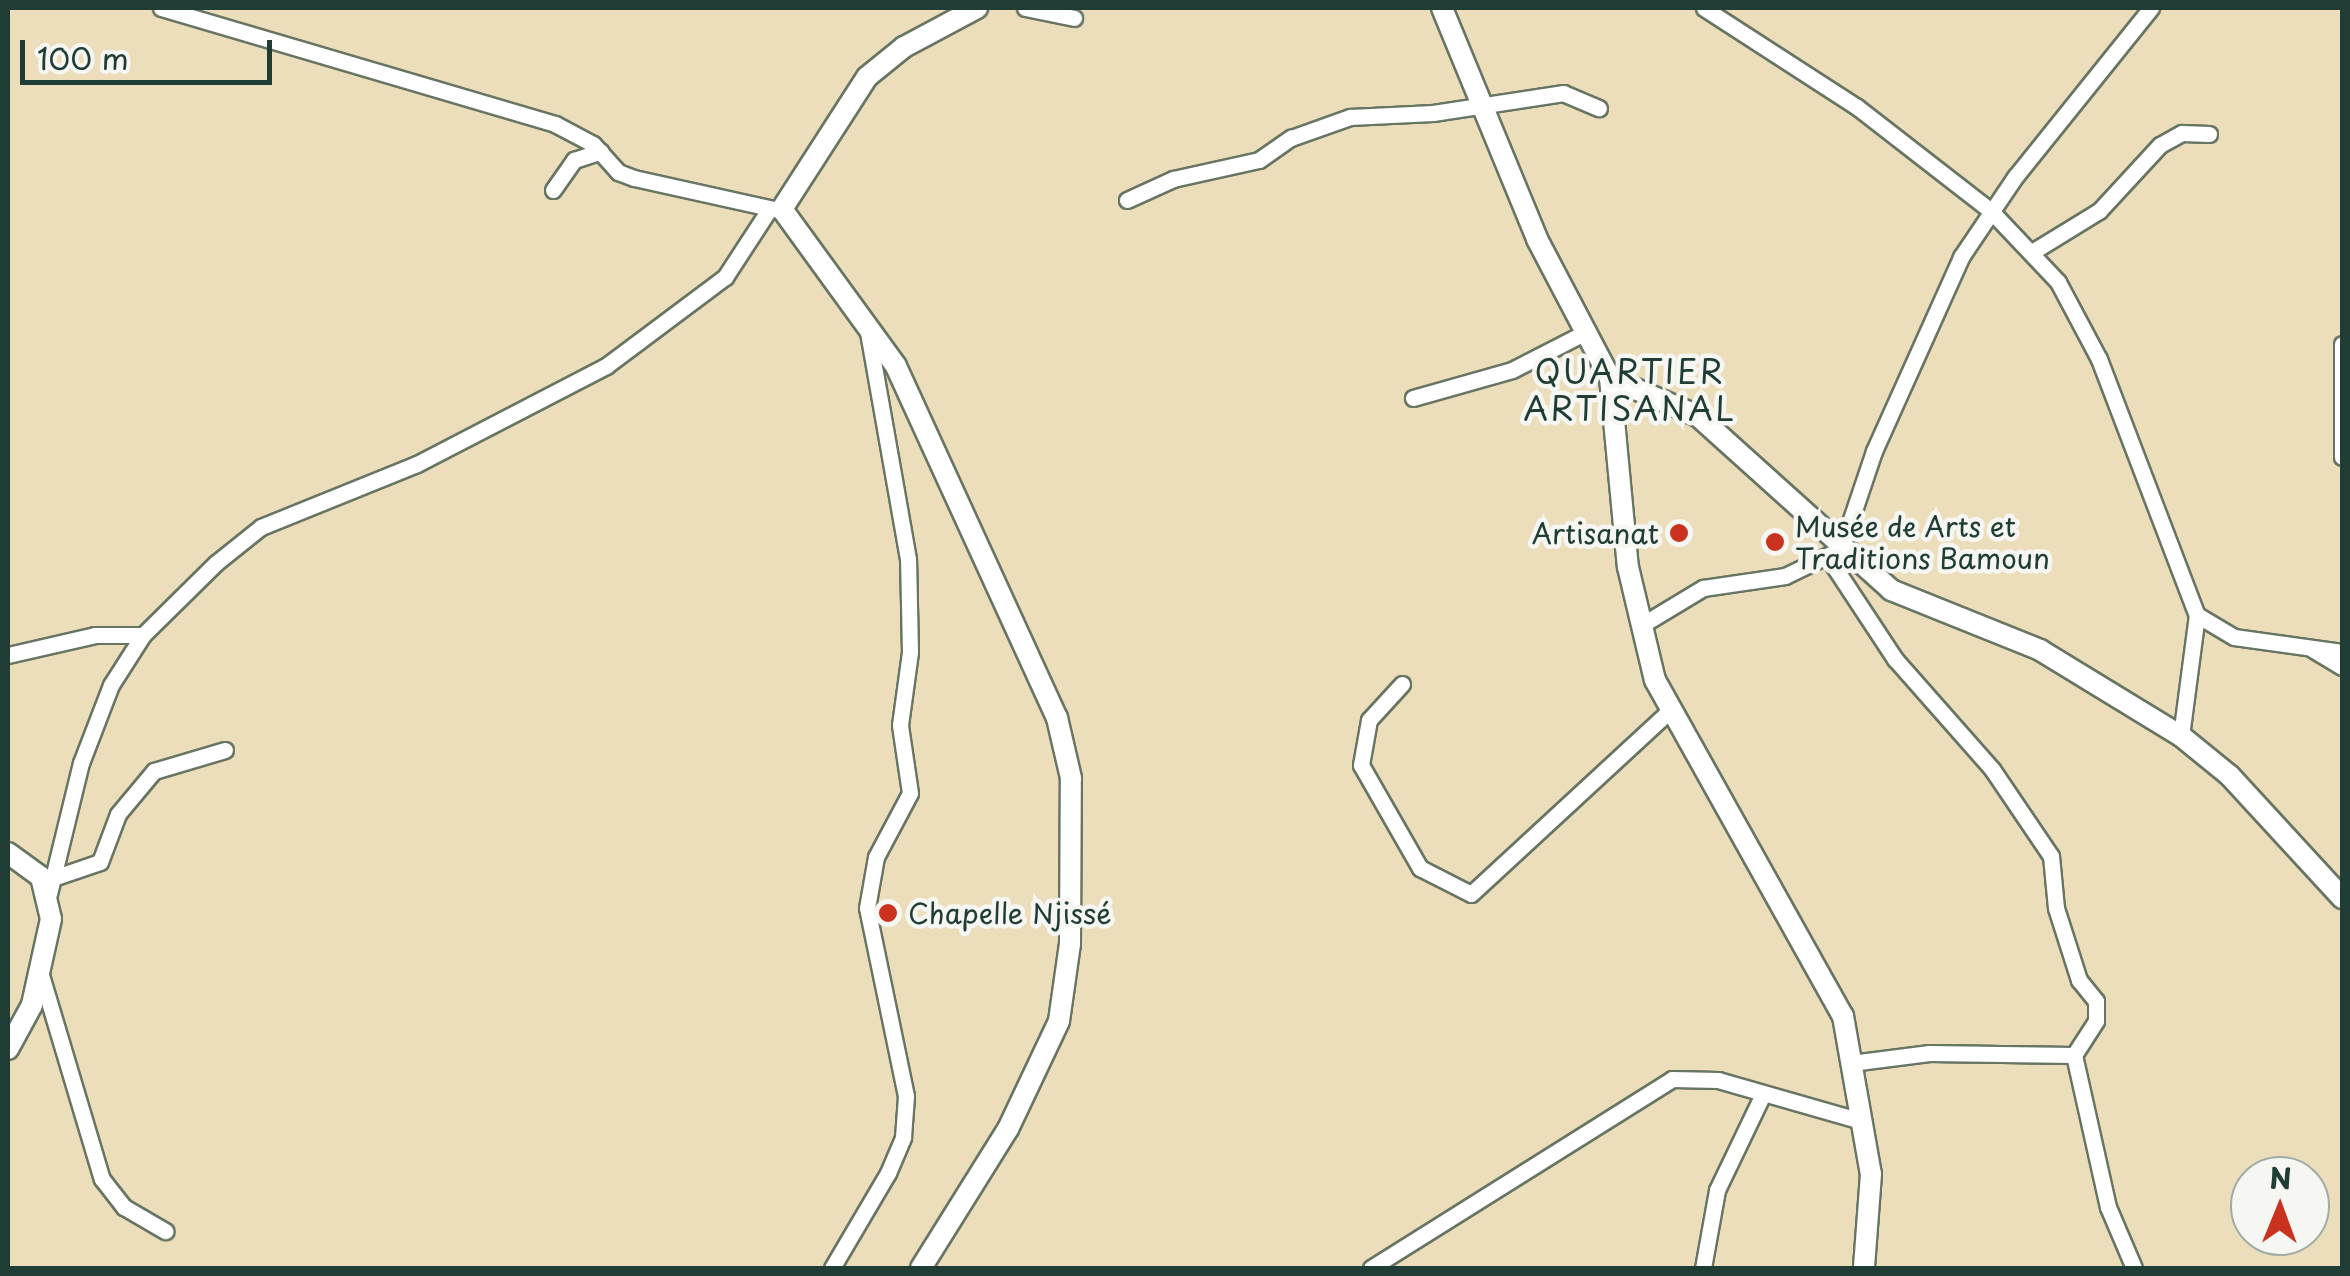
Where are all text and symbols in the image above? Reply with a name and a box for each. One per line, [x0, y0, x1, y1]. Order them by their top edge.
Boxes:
scale bar [25, 20, 278, 82]
text: 100 m [37, 35, 129, 80]
district label: QUARTIER ARTISANAL [1526, 353, 1734, 428]
place label: Musée de Arts et Traditions Bamoun [1795, 509, 2049, 575]
place label: Artisanat [1532, 516, 1659, 550]
marker: Artisanat [1668, 522, 1690, 544]
marker: Musée de Arts et Traditions Bamoun [1764, 531, 1786, 553]
place label: Chapelle Njissé [908, 896, 1112, 930]
marker: Chapelle Njissé [877, 902, 899, 924]
north arrow [2230, 1156, 2330, 1256]
text: N [2269, 1156, 2292, 1199]

